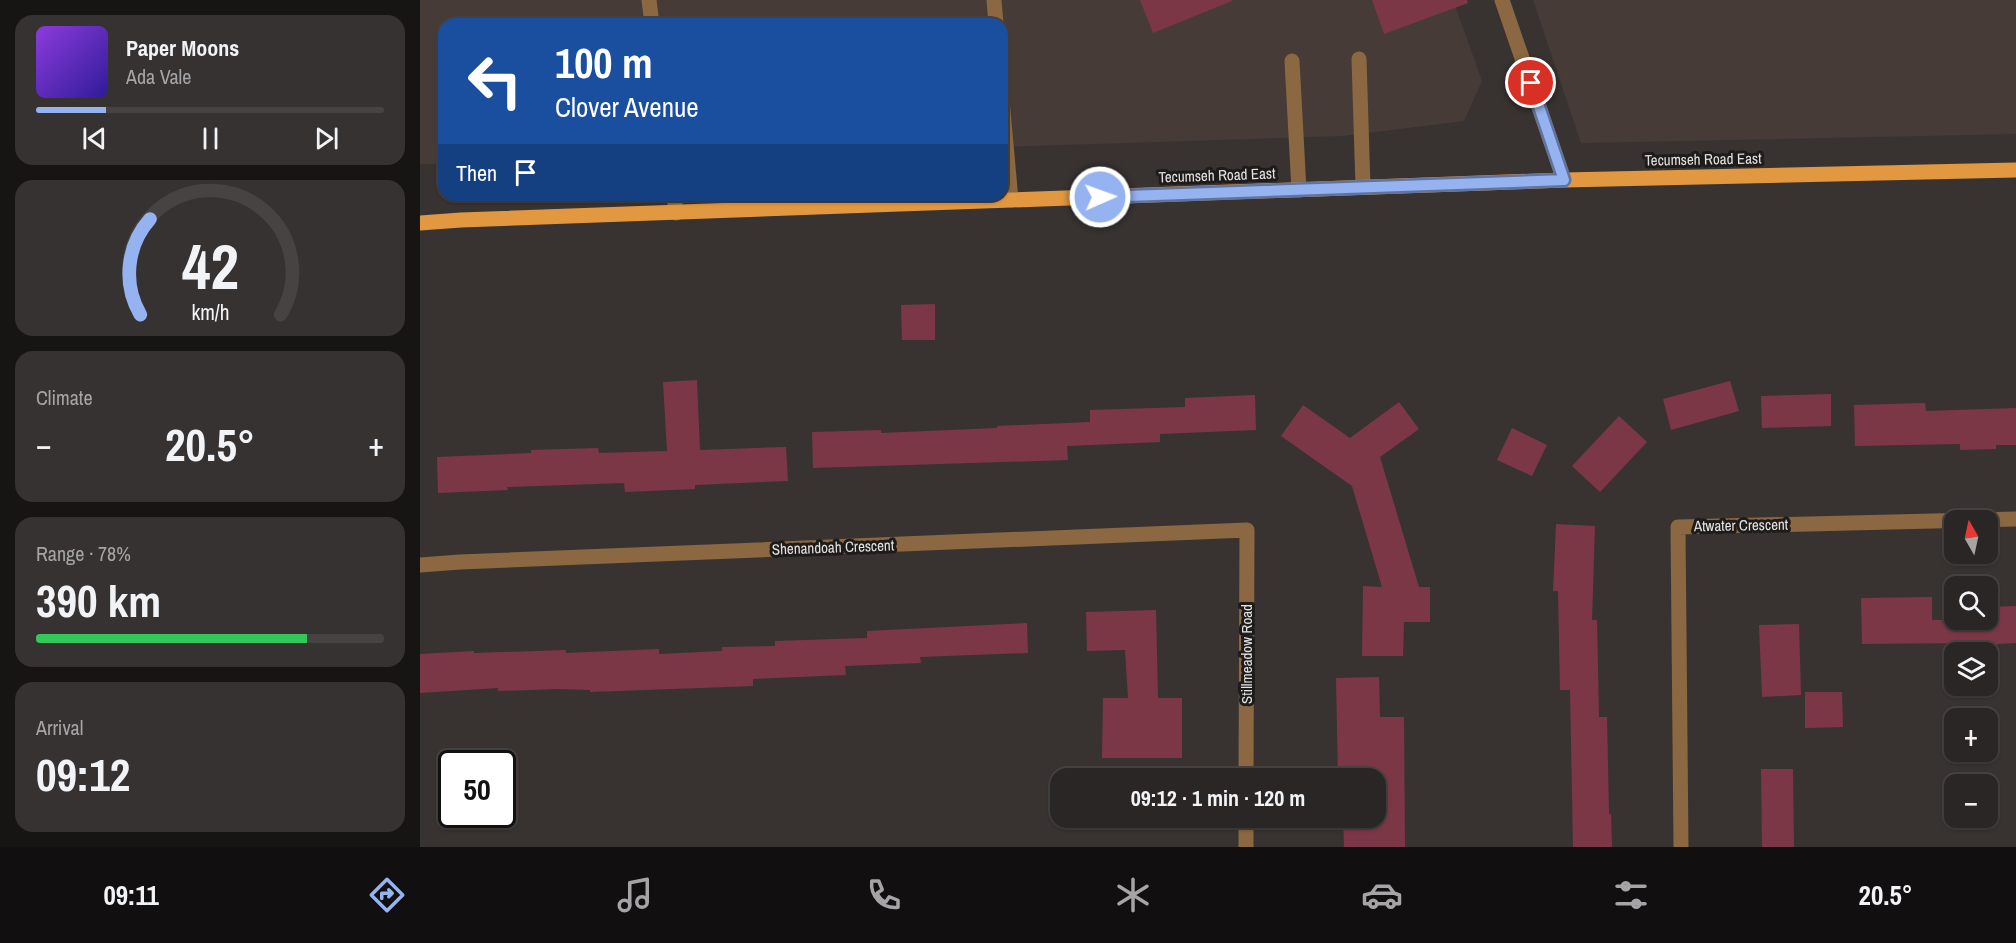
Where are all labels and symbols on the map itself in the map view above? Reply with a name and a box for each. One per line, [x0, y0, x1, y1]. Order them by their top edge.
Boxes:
pin [1505, 57, 1556, 108]
street label: Tecumseh Road East [1644, 147, 1762, 171]
street label: Tecumseh Road East [1158, 162, 1276, 188]
position arrow [1068, 165, 1132, 229]
north arrow [1944, 510, 1998, 564]
street label: Atwater Crescent [1693, 514, 1789, 536]
street label: Shenandoah Crescent [771, 534, 895, 560]
street label: Stillmeadow Road [1236, 604, 1257, 704]
speed limit sign: 50 [438, 750, 516, 828]

